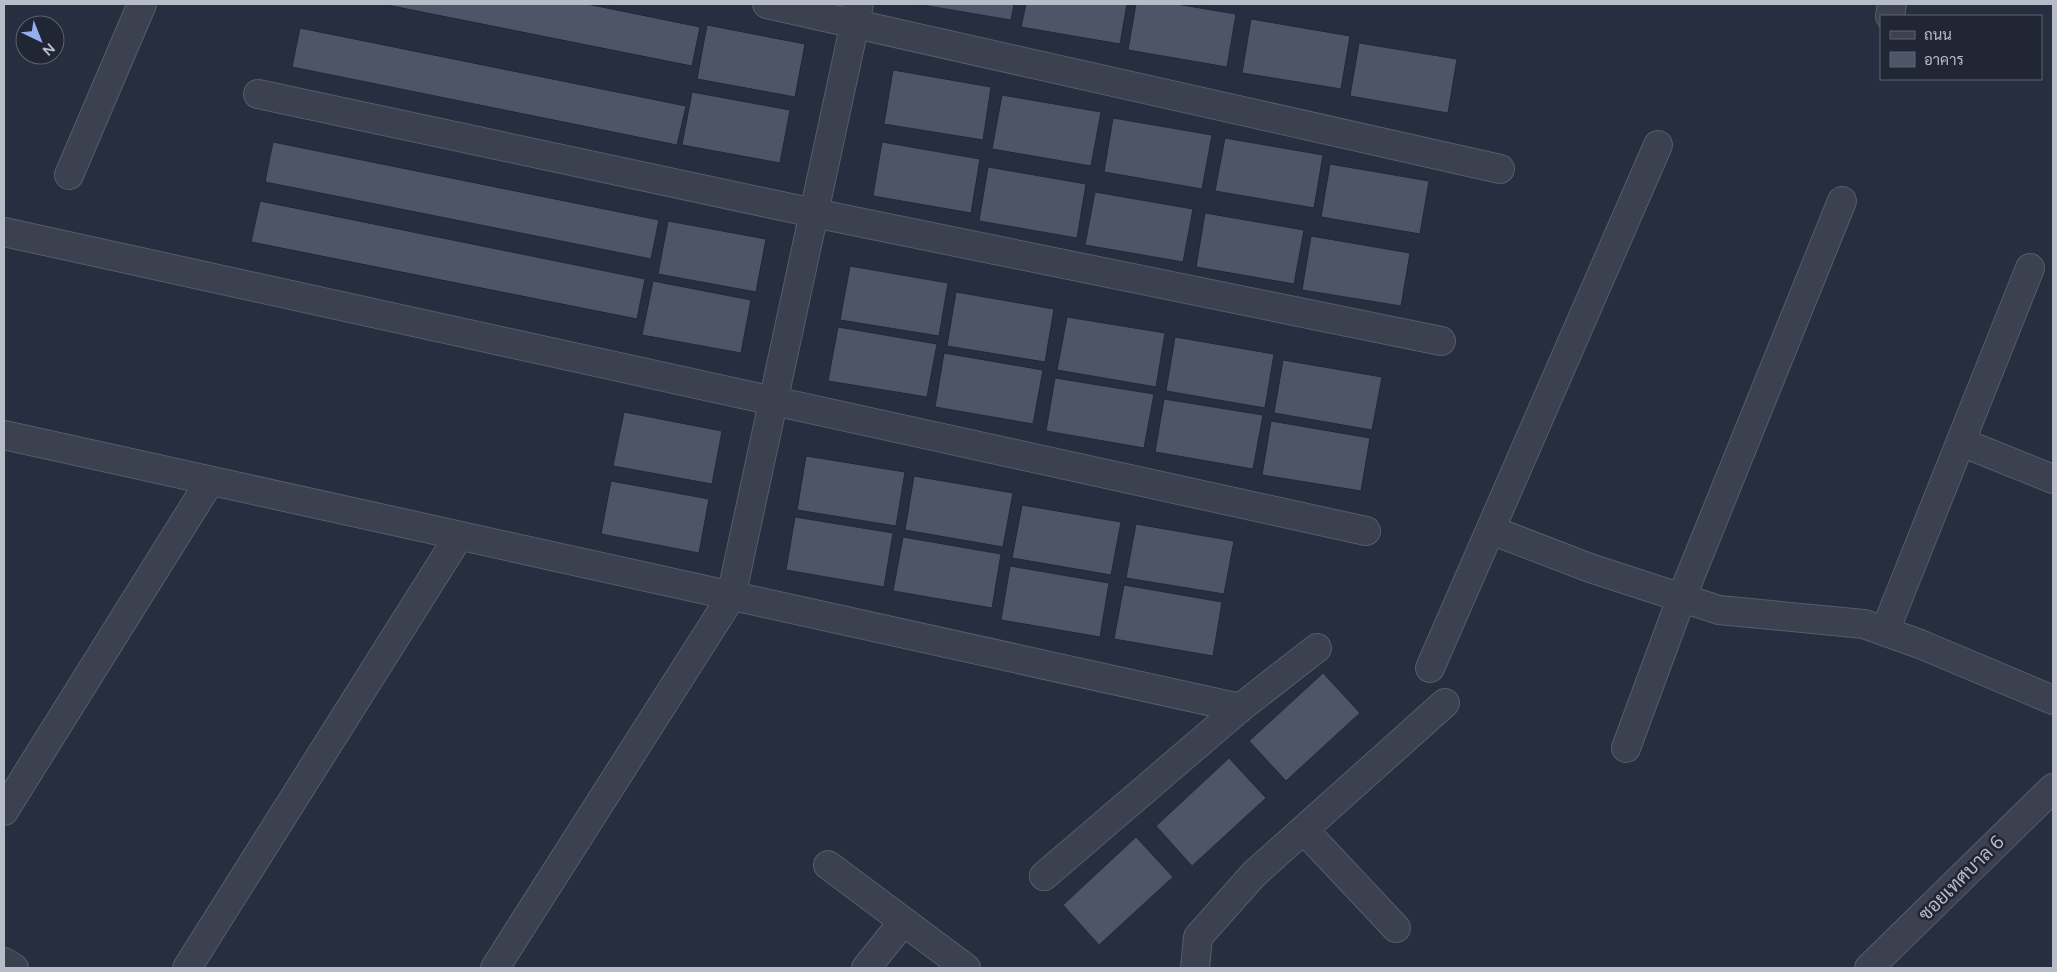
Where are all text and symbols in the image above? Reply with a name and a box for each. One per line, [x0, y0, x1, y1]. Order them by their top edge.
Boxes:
north arrow [15, 15, 65, 65]
legend [1880, 15, 2042, 80]
text: ถนน [1924, 26, 1952, 44]
text: N [39, 39, 58, 59]
text: อาคาร [1924, 51, 1964, 69]
street label: ซอยเทศบาล 6 [1913, 830, 2009, 926]

